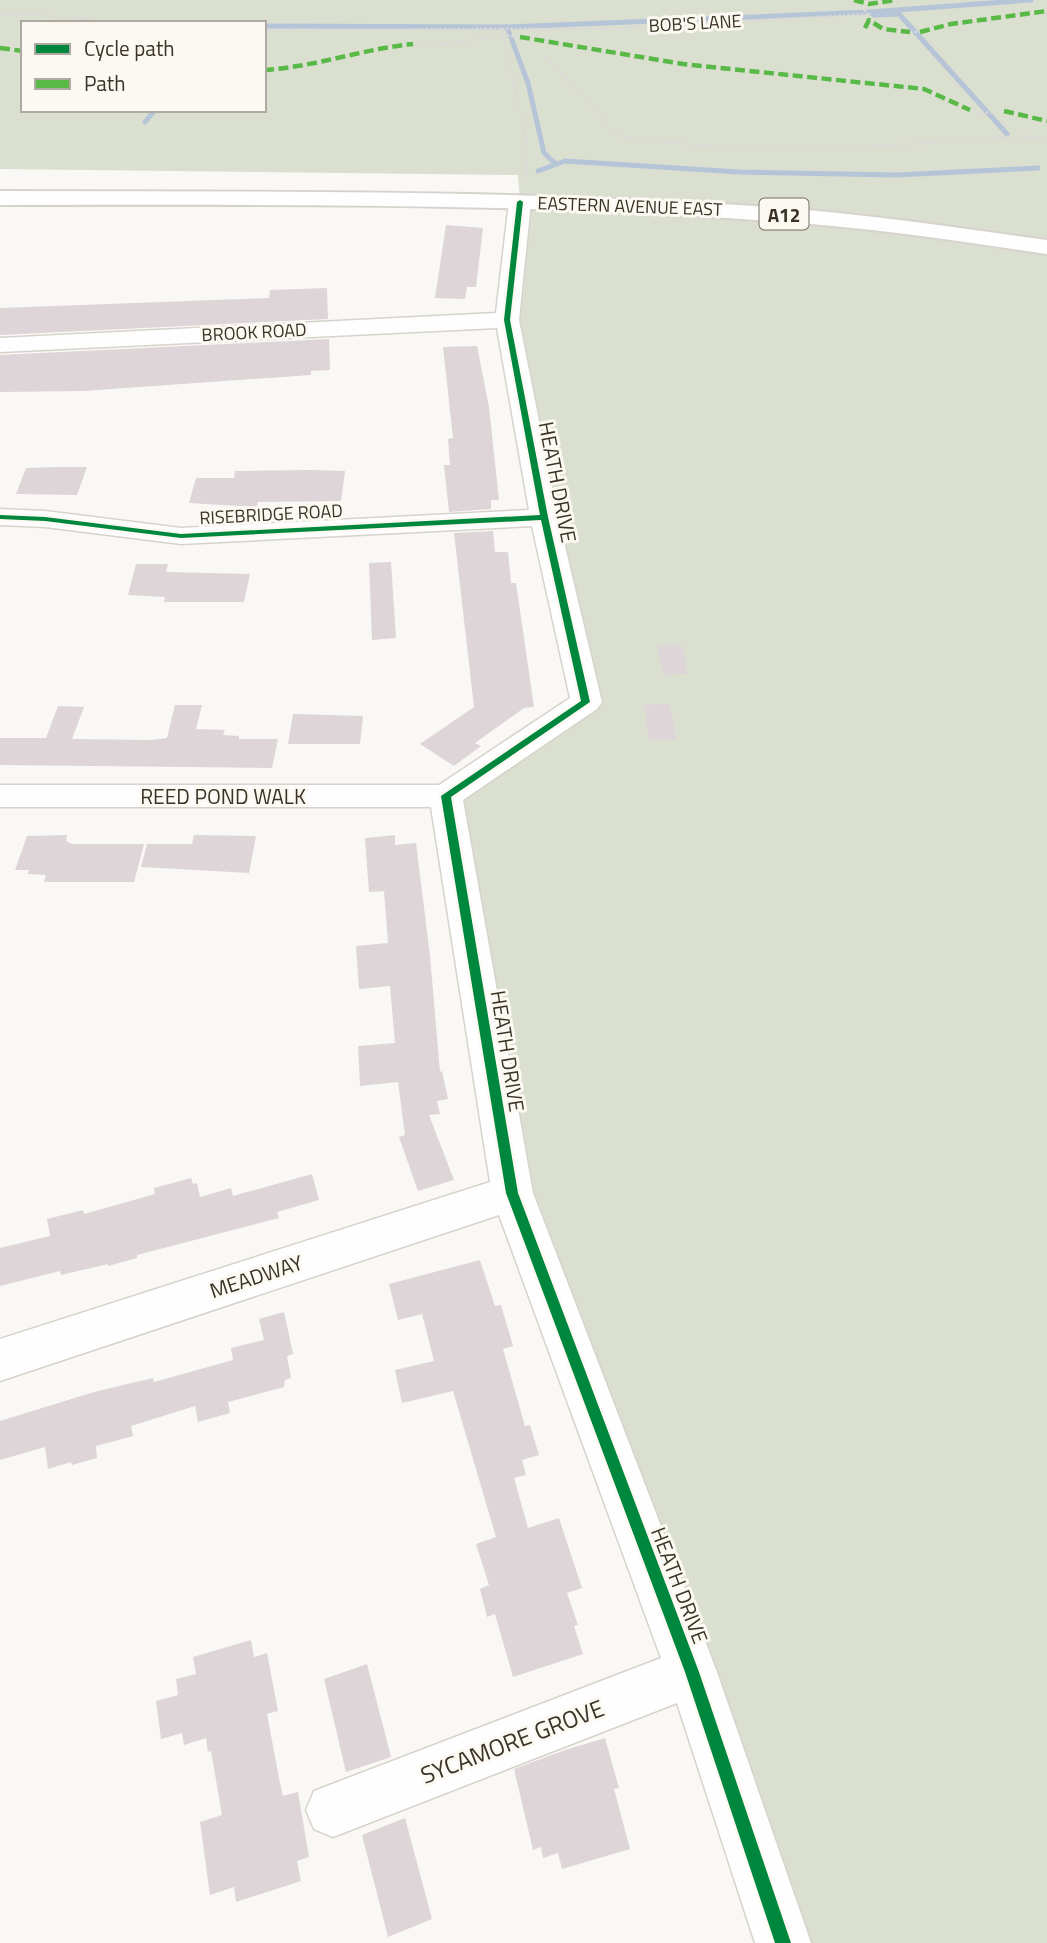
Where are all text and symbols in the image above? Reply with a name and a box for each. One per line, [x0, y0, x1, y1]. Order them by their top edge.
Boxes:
street label: BOB'S LANE [648, 7, 742, 39]
legend [21, 21, 266, 112]
text: Cycle path [84, 32, 175, 64]
text: Path [84, 67, 126, 99]
street label: EASTERN AVENUE EAST [537, 189, 723, 223]
road number: A12 [760, 198, 808, 230]
street label: BROOK ROAD [201, 316, 307, 348]
street label: HEATH DRIVE [531, 419, 585, 545]
street label: RISEBRIDGE ROAD [199, 497, 343, 531]
street label: REED POND WALK [140, 780, 306, 812]
street label: HEATH DRIVE [483, 988, 533, 1114]
street label: MEADWAY [205, 1246, 307, 1306]
street label: HEATH DRIVE [643, 1522, 717, 1648]
street label: SYCAMORE GROVE [415, 1689, 609, 1793]

